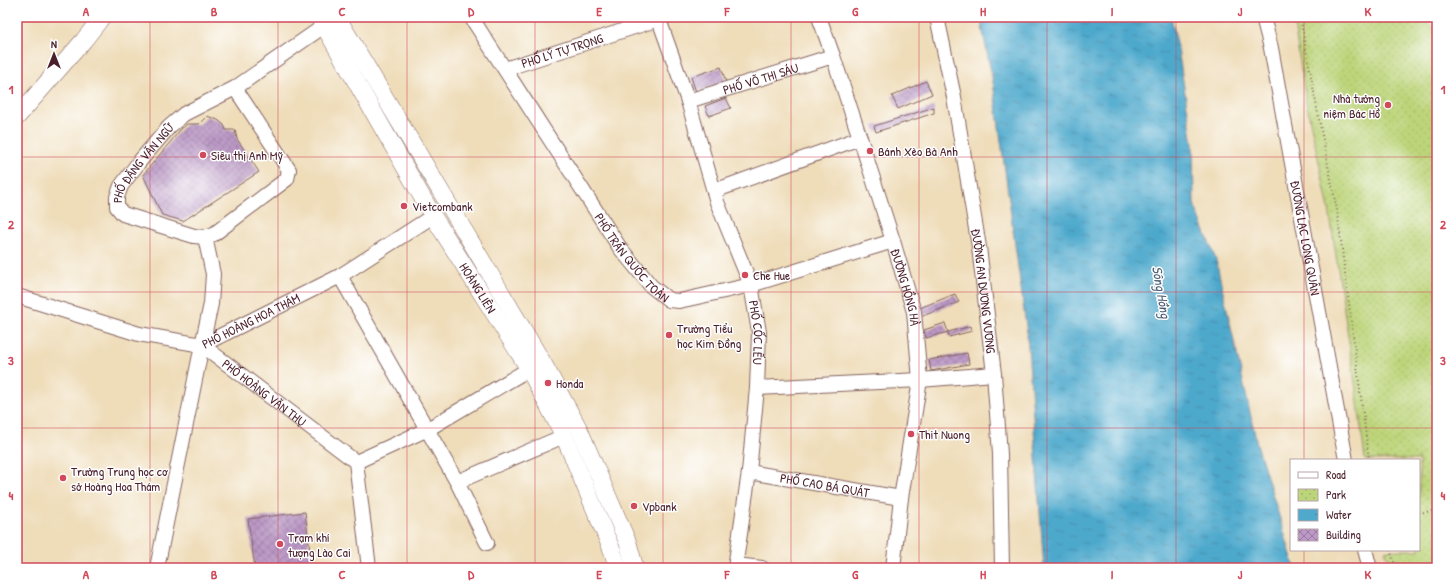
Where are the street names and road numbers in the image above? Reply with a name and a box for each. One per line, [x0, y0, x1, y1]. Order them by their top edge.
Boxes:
street label: PHỐ LÝ TỰ TRỌNG [519, 29, 606, 72]
street label: PHỐ VÕ THỊ SÁU [721, 58, 800, 99]
street label: PHỐ ĐẶNG VĂN NGỮ [108, 118, 179, 203]
street label: ĐƯỜNG LẠC LONG QUÂN [1286, 179, 1325, 297]
street label: PHỐ TRẦN QUỐC TOẢN [591, 209, 673, 306]
street label: ĐƯỜNG AN DƯƠNG VƯƠNG [967, 227, 1001, 355]
street label: ĐƯỜNG HỒNG HÀ [887, 246, 924, 327]
street label: HOÀNG LIÊN [455, 259, 501, 316]
street label: PHỐ HOÀNG HOA THÁM [199, 288, 303, 353]
street label: PHỐ CỐC LẾU [745, 299, 768, 365]
street label: PHỐ HOÀNG VĂN THỤ [219, 355, 310, 430]
street label: PHỐ CAO BÁ QUÁT [779, 468, 872, 502]

